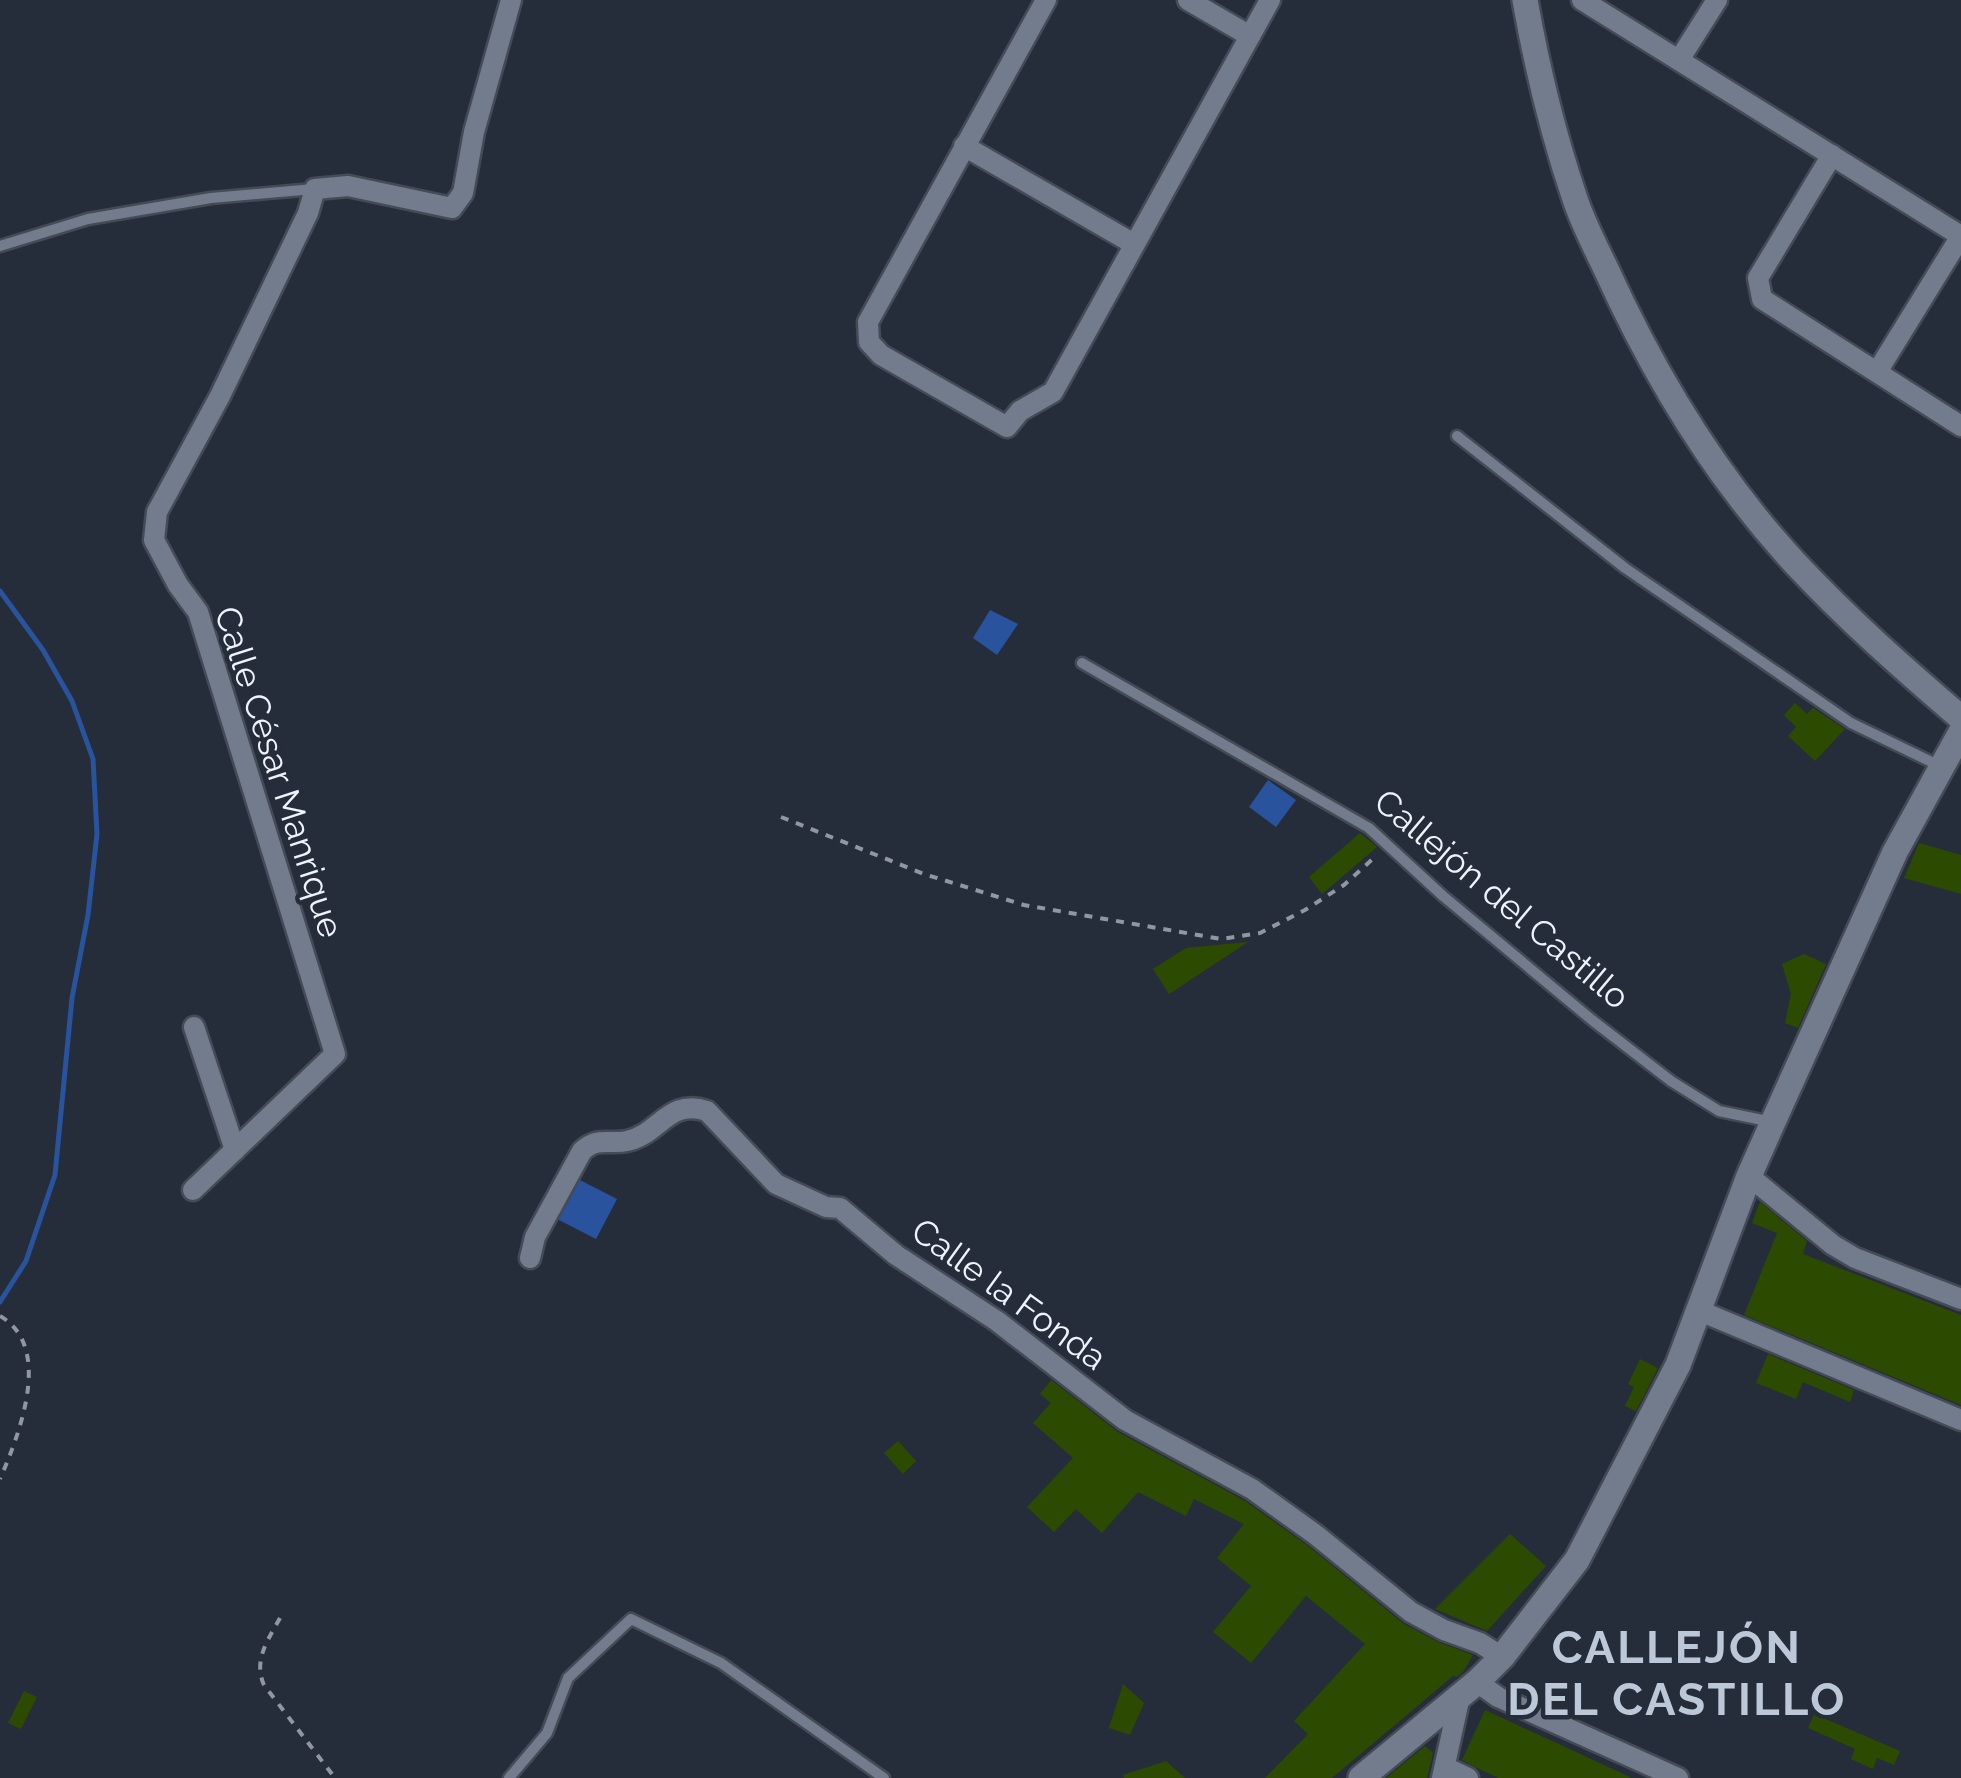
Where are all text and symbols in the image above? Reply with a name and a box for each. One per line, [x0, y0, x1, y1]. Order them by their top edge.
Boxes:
street label: Calle César Manrique [207, 601, 352, 942]
street label: Callejón del Castillo [1367, 780, 1638, 1017]
street label: Calle la Fonda [904, 1209, 1115, 1378]
district label: CALLEJÓN DEL CASTILLO [1507, 1621, 1847, 1726]

